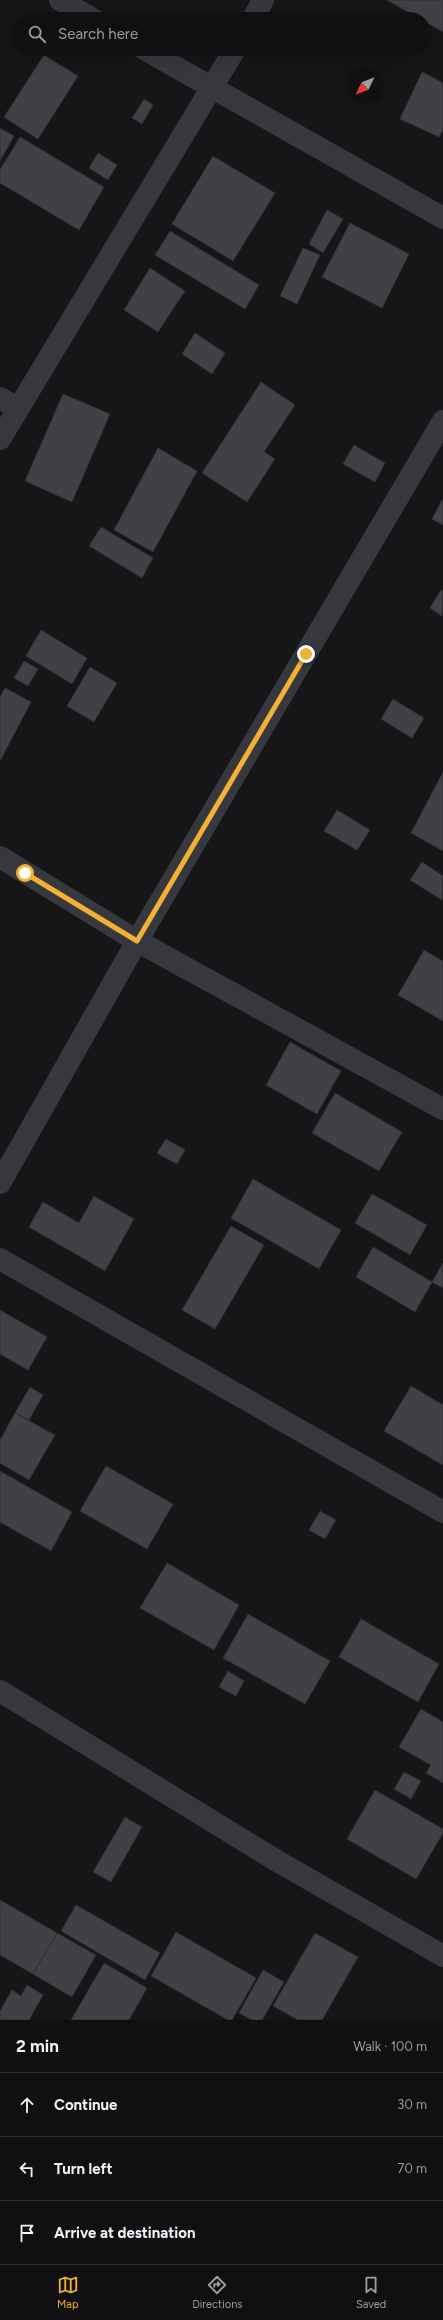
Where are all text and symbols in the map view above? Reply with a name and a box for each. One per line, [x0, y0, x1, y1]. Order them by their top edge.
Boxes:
search box [12, 12, 431, 56]
icon: search [26, 23, 48, 45]
text: Search here [58, 25, 138, 43]
north arrow [347, 68, 383, 104]
route end [297, 645, 315, 663]
route start [16, 864, 34, 882]
text: 2 min [16, 2036, 59, 2056]
text: Walk · 100 m [353, 2039, 427, 2054]
icon: ahead [16, 2094, 38, 2116]
text: Continue [54, 2096, 117, 2114]
text: 30 m [397, 2097, 427, 2112]
icon: left [16, 2158, 38, 2180]
text: Turn left [54, 2160, 112, 2178]
text: 70 m [397, 2161, 427, 2176]
icon: arrive [16, 2222, 38, 2244]
text: Arrive at destination [54, 2224, 195, 2242]
tab: Map [57, 2274, 79, 2311]
tab: Directions [192, 2274, 242, 2311]
tab: Saved [356, 2274, 386, 2311]

